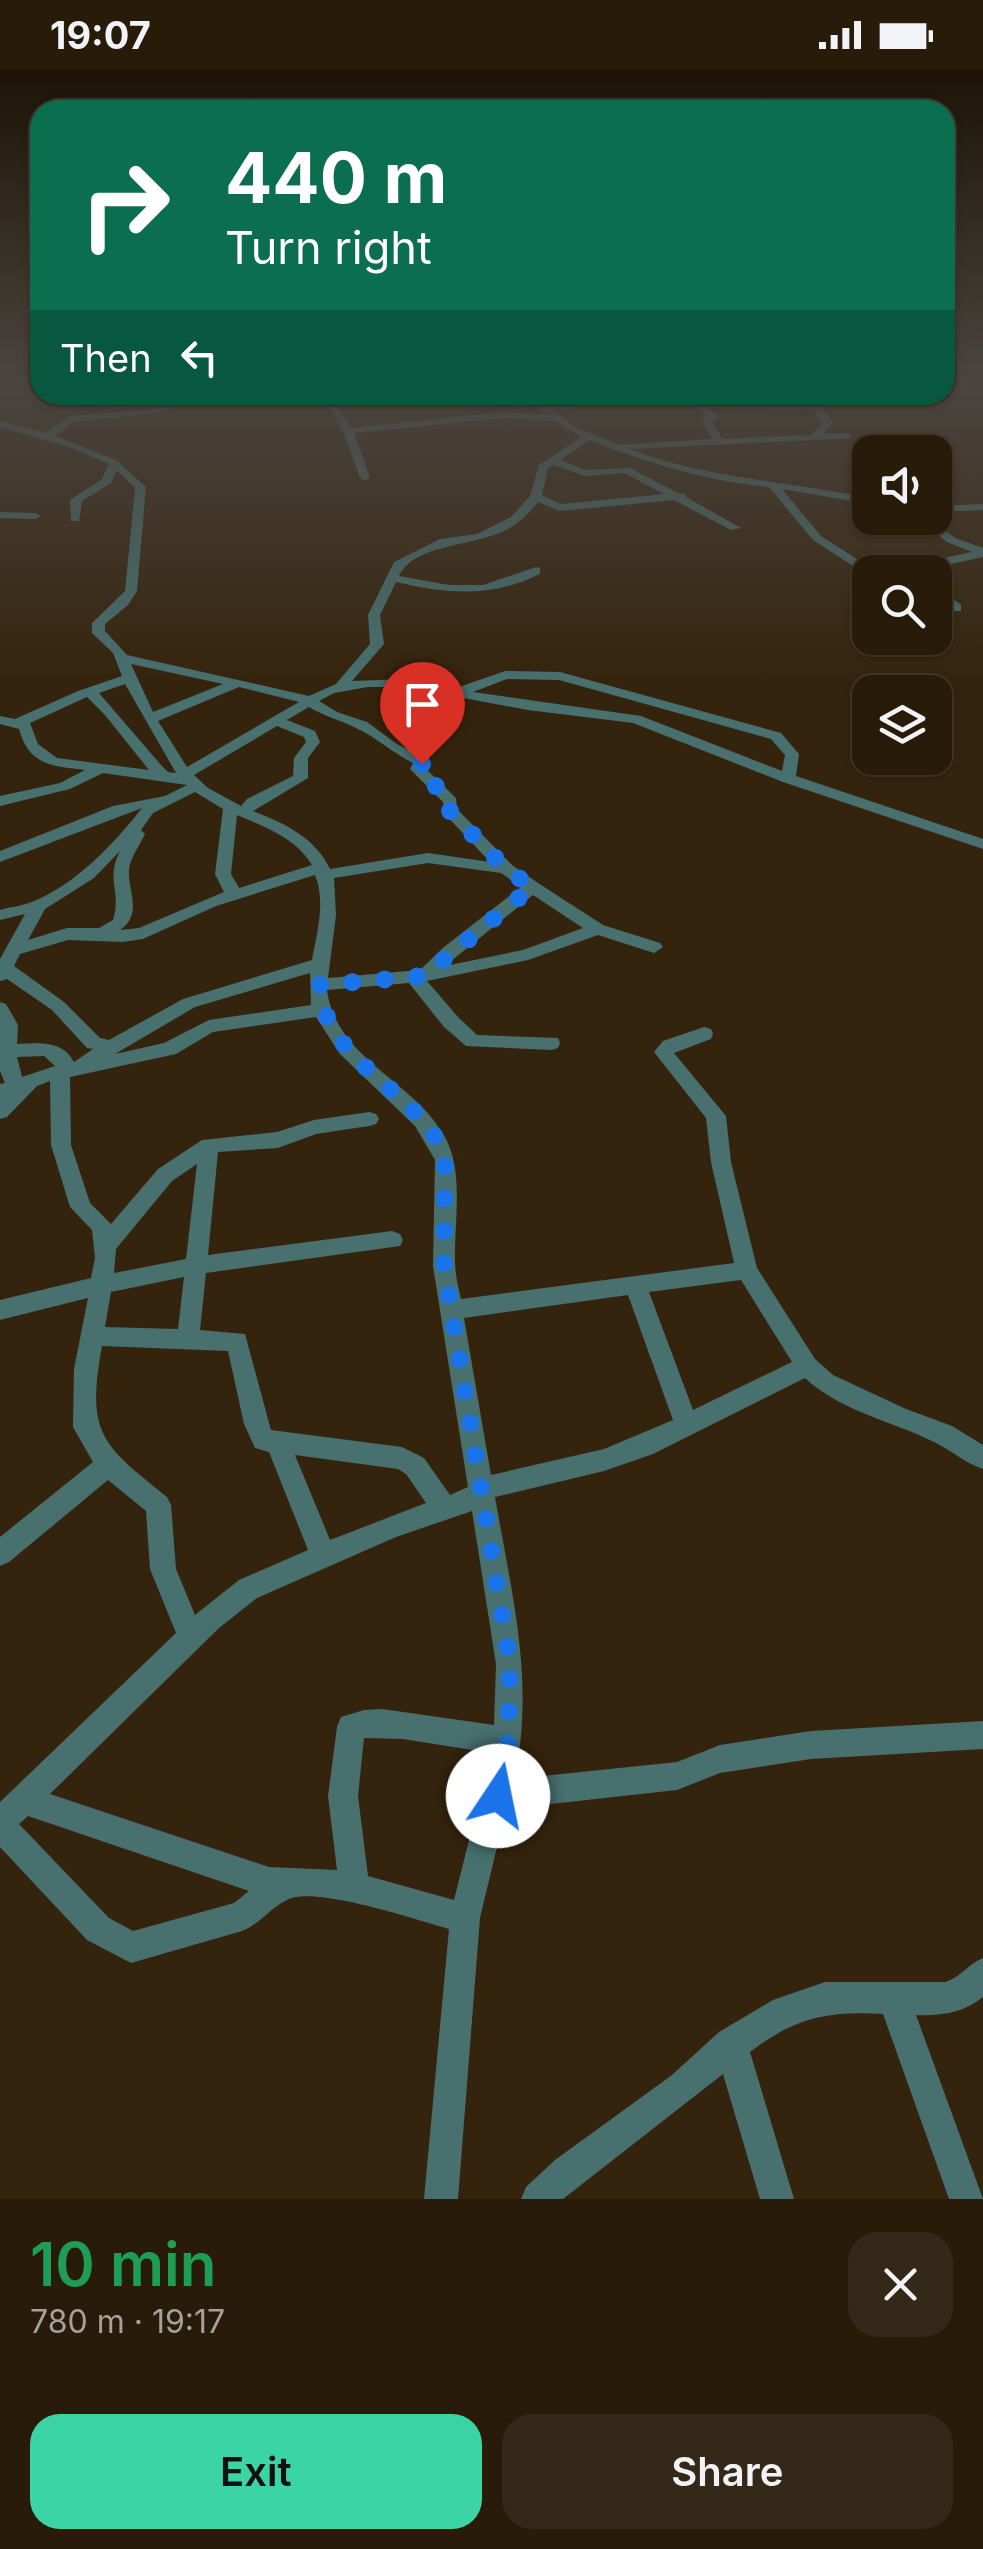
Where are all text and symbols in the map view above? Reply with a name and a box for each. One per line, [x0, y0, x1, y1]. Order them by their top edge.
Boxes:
text: 19:07 [50, 12, 151, 58]
text: 440 m [225, 135, 447, 220]
icon: right [60, 140, 190, 270]
text: Turn right [225, 220, 432, 275]
icon: left [172, 330, 227, 385]
text: Then [60, 335, 152, 381]
map controls [852, 435, 952, 775]
button: sound [852, 435, 952, 535]
button: search [852, 555, 952, 655]
pin [380, 662, 465, 765]
button: layers [852, 675, 952, 775]
icon: arrive [395, 677, 450, 732]
position arrow [446, 1744, 550, 1848]
text: 10 min [30, 2228, 217, 2300]
button: close [848, 2232, 953, 2337]
text: 780 m · 19:17 [30, 2302, 225, 2341]
button: Exit [30, 2414, 482, 2529]
button: Share [502, 2414, 953, 2529]

